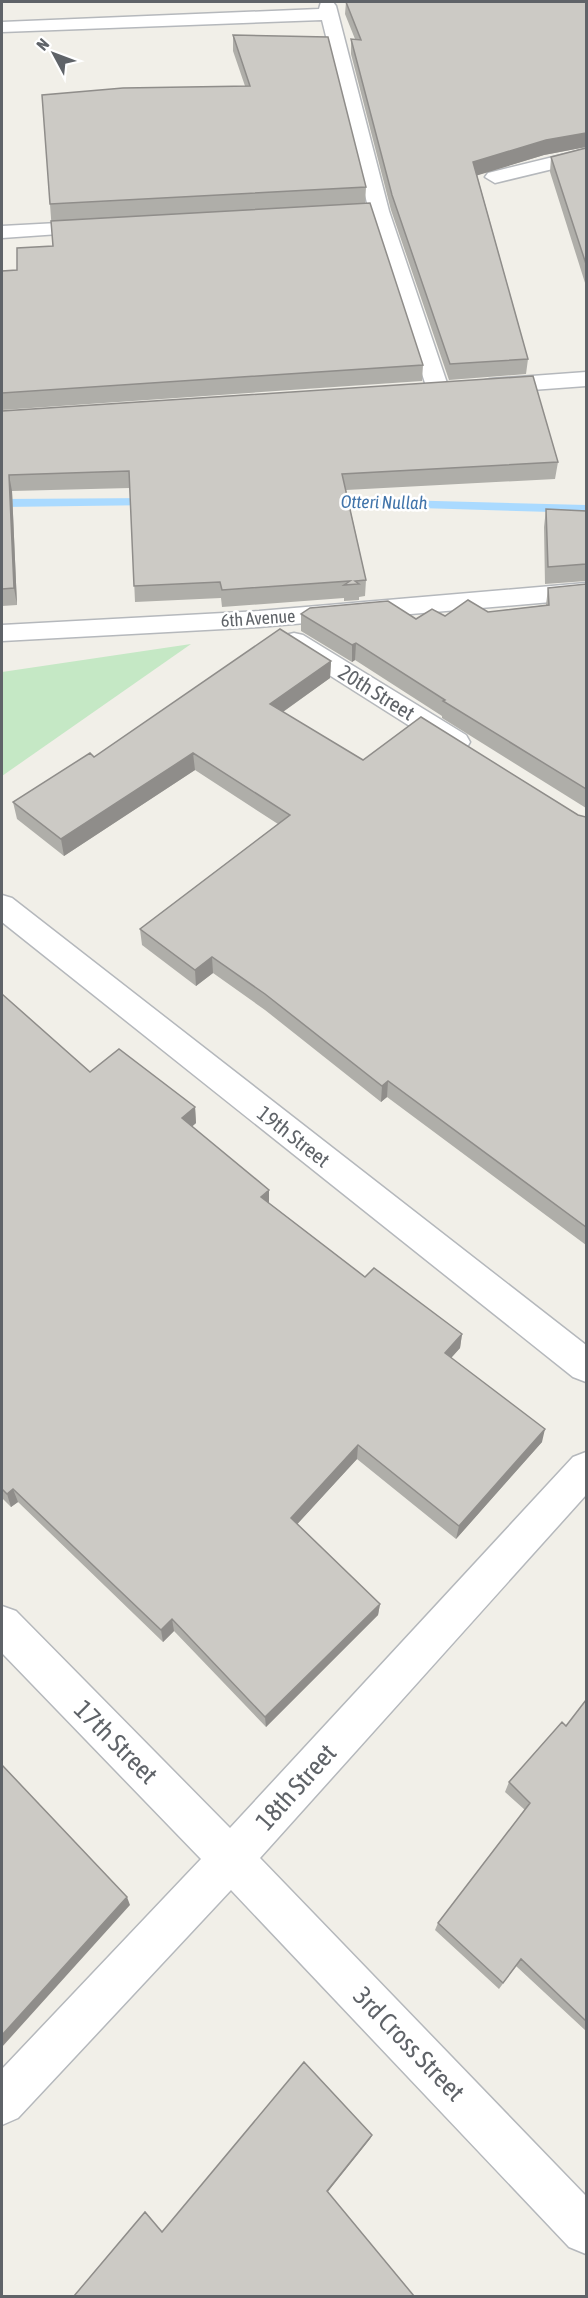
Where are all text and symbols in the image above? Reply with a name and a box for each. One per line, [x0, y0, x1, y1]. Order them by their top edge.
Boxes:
north arrow [24, 24, 84, 84]
text: N [33, 35, 53, 54]
water label: Otteri Nullah [341, 491, 428, 513]
street label: 6th Avenue [220, 605, 296, 631]
street label: 20th Street [335, 659, 419, 725]
street label: 19th Street [253, 1100, 335, 1172]
street label: 17th Street [68, 1694, 164, 1790]
street label: 18th Street [250, 1738, 342, 1836]
street label: 3rd Cross Street [347, 1981, 471, 2107]

